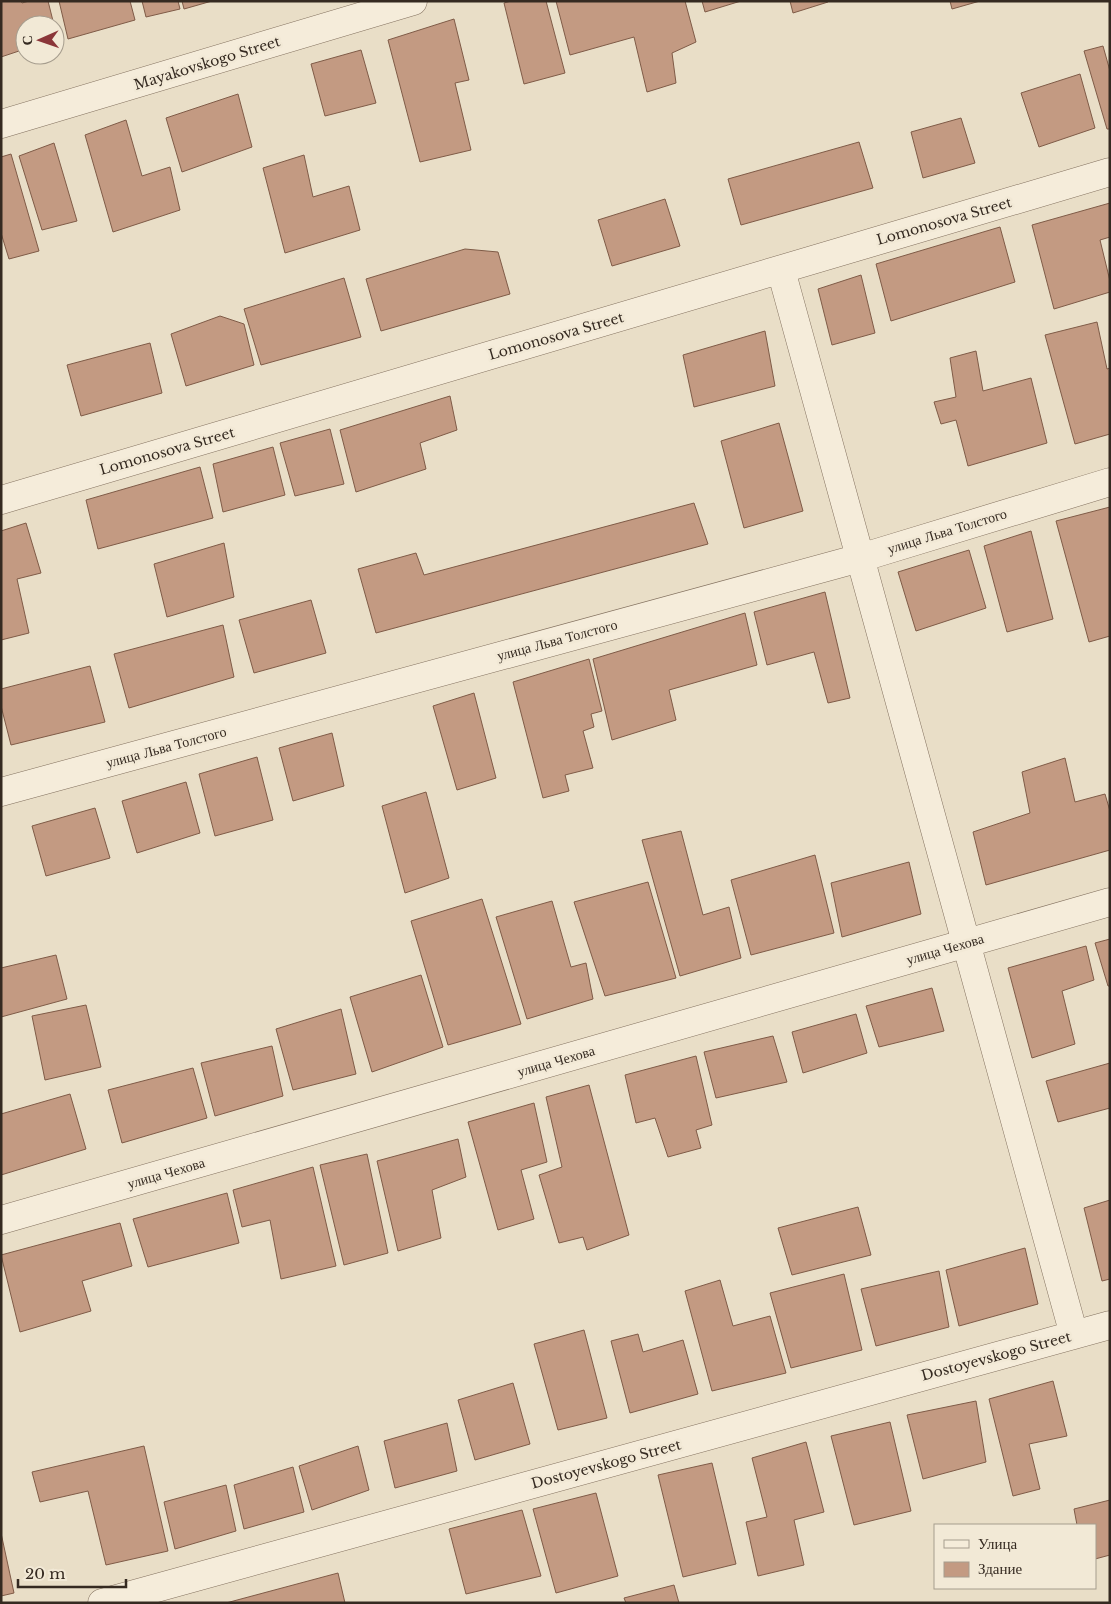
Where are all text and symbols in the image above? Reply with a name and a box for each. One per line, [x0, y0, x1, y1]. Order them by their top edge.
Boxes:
north arrow [15, 15, 65, 65]
street label: Mayakovskogo Street [132, 32, 283, 94]
text: С [18, 35, 36, 46]
street label: Lomonosova Street [874, 193, 1014, 249]
street label: Lomonosova Street [486, 308, 626, 364]
street label: Lomonosova Street [97, 423, 237, 479]
street label: улица Льва Толстого [885, 504, 1009, 558]
street label: улица Льва Толстого [495, 615, 619, 665]
street label: улица Льва Толстого [104, 722, 228, 772]
street label: улица Чехова [904, 929, 987, 969]
street label: улица Чехова [515, 1041, 598, 1081]
street label: улица Чехова [125, 1153, 208, 1193]
street label: Dostoyevskogo Street [919, 1327, 1073, 1385]
street label: Dostoyevskogo Street [529, 1435, 683, 1493]
legend [934, 1524, 1096, 1589]
text: Улица [978, 1534, 1017, 1553]
scale bar [18, 1556, 125, 1588]
text: Здание [978, 1559, 1022, 1578]
text: 20 m [25, 1564, 65, 1583]

